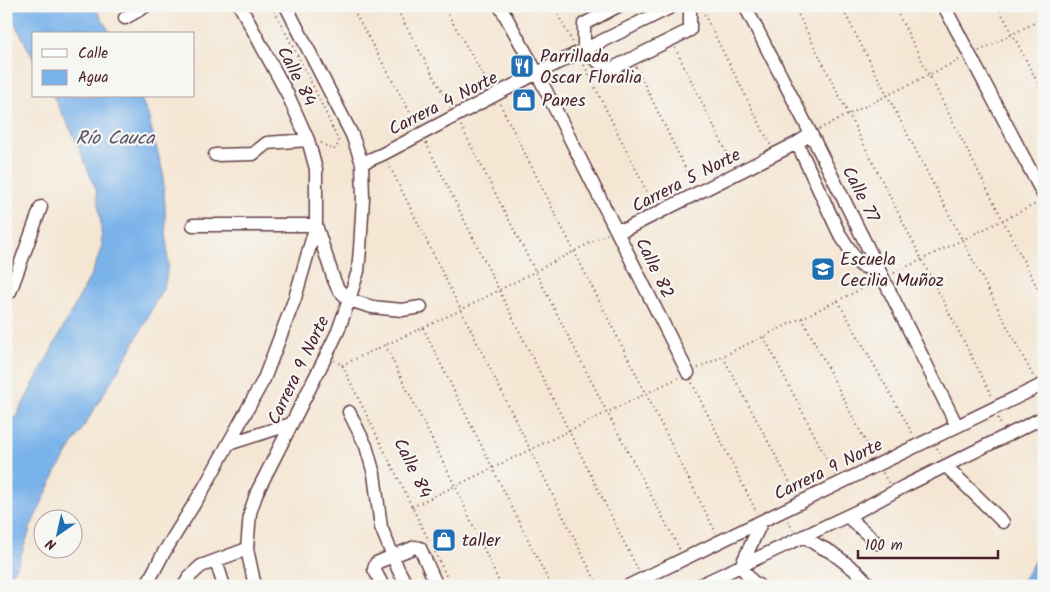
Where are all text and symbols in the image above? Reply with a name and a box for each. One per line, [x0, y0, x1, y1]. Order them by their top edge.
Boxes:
legend [32, 32, 195, 98]
text: Calle [78, 42, 108, 66]
street label: Calle 84 [268, 42, 323, 112]
place label: Parrillada Oscar Floralia [540, 43, 642, 93]
restaurant icon: Parrillada Oscar Floralia [509, 53, 535, 79]
street label: Carrera 4 Norte [384, 64, 503, 144]
text: Agua [78, 66, 109, 90]
shop icon: Panes [511, 87, 537, 113]
place label: Panes [542, 87, 586, 116]
water label: Río Cauca [76, 124, 155, 154]
street label: Carrera 5 Norte [627, 141, 746, 221]
street label: Calle 77 [833, 161, 887, 229]
street label: Calle 82 [626, 233, 681, 304]
place label: Escuela Cecilia Muñoz [840, 246, 944, 296]
school or university icon: Escuela Cecilia Muñoz [810, 256, 836, 282]
street label: Carrera 9 Norte [260, 311, 338, 430]
street label: Carrera 9 Norte [769, 431, 888, 509]
street label: Calle 84 [385, 433, 439, 504]
north arrow [32, 510, 82, 560]
shop icon: taller [431, 527, 457, 553]
place label: taller [462, 527, 501, 556]
scale bar [858, 527, 998, 559]
text: N [41, 532, 61, 556]
text: 100 m [865, 534, 903, 558]

